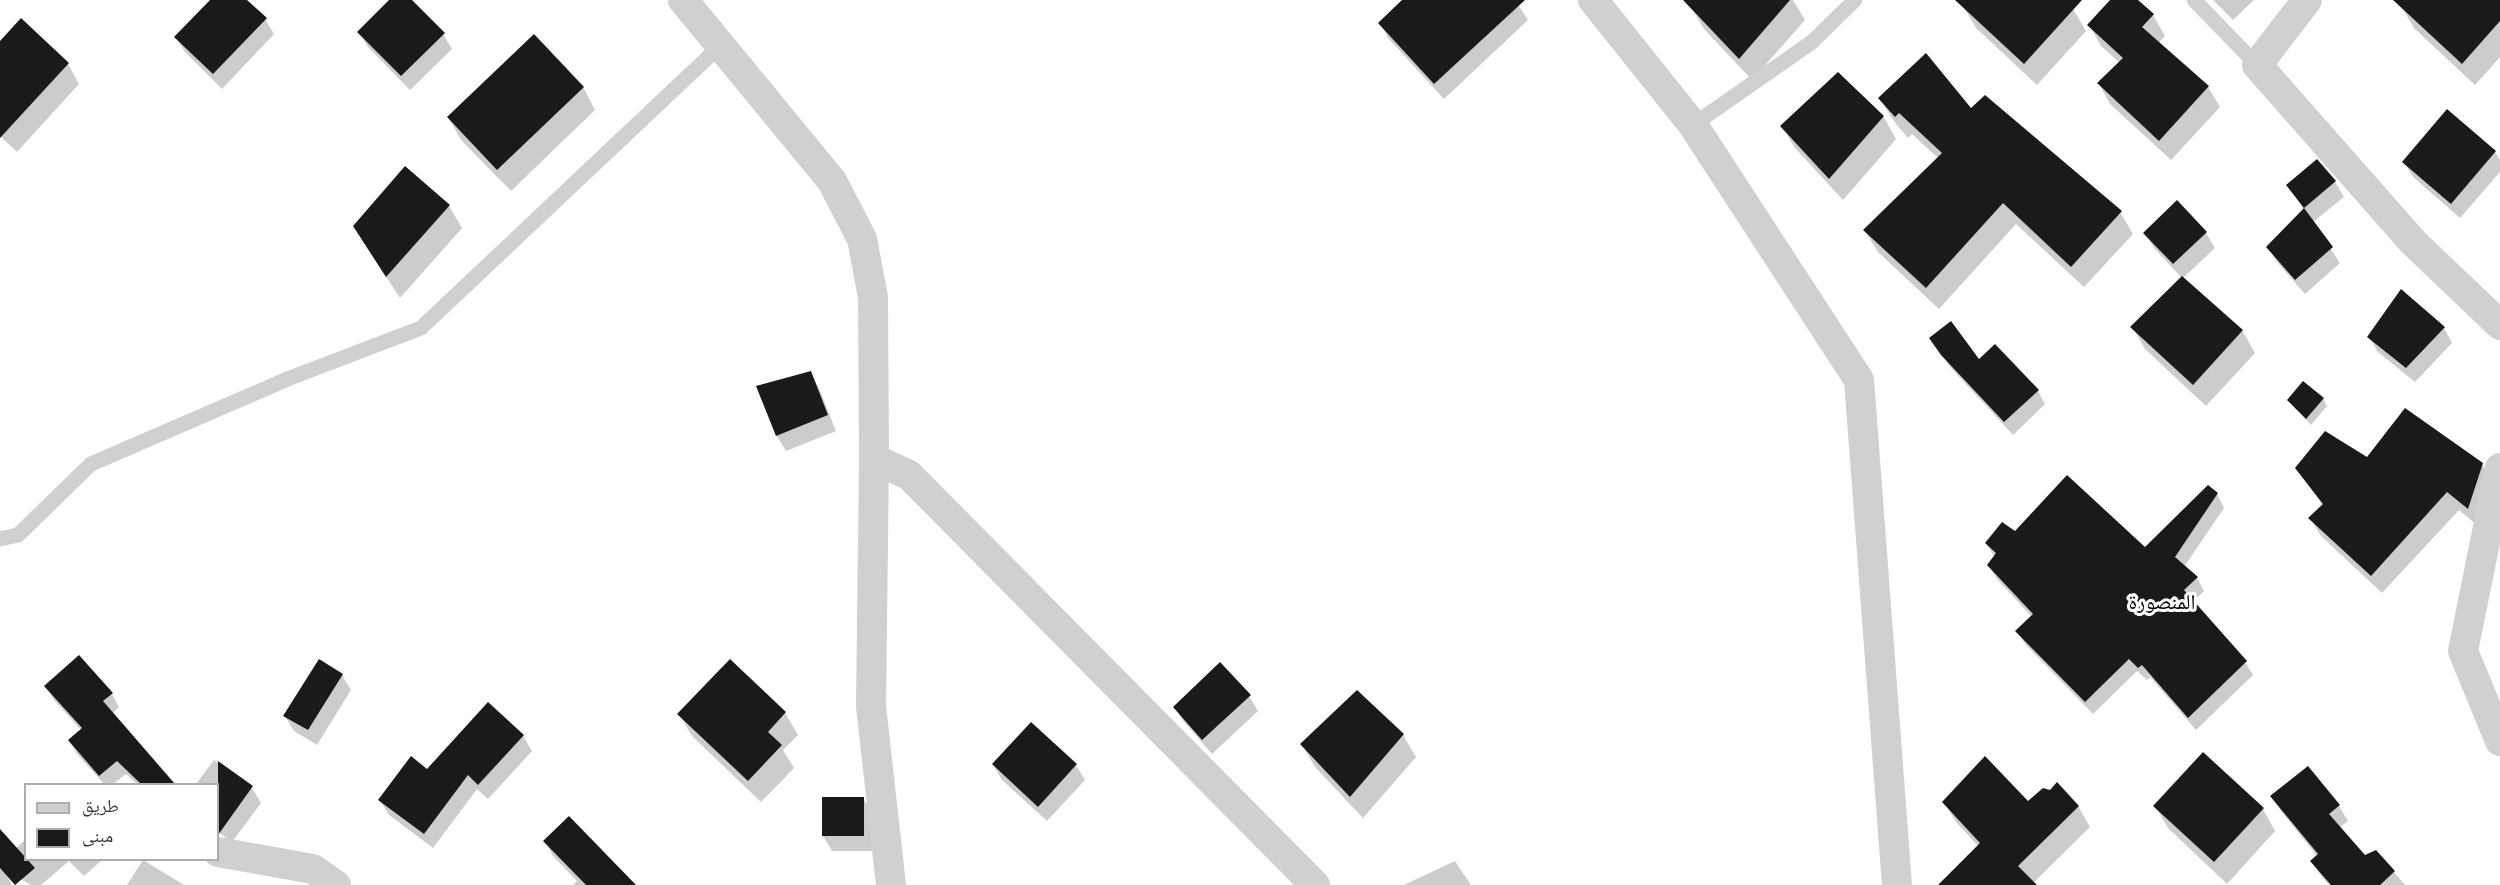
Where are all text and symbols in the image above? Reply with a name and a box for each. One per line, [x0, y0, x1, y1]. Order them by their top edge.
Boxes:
district label: المنصورة [2128, 590, 2196, 616]
legend [24, 783, 219, 861]
text: طريق [82, 793, 119, 817]
text: مبنى [82, 823, 113, 847]

